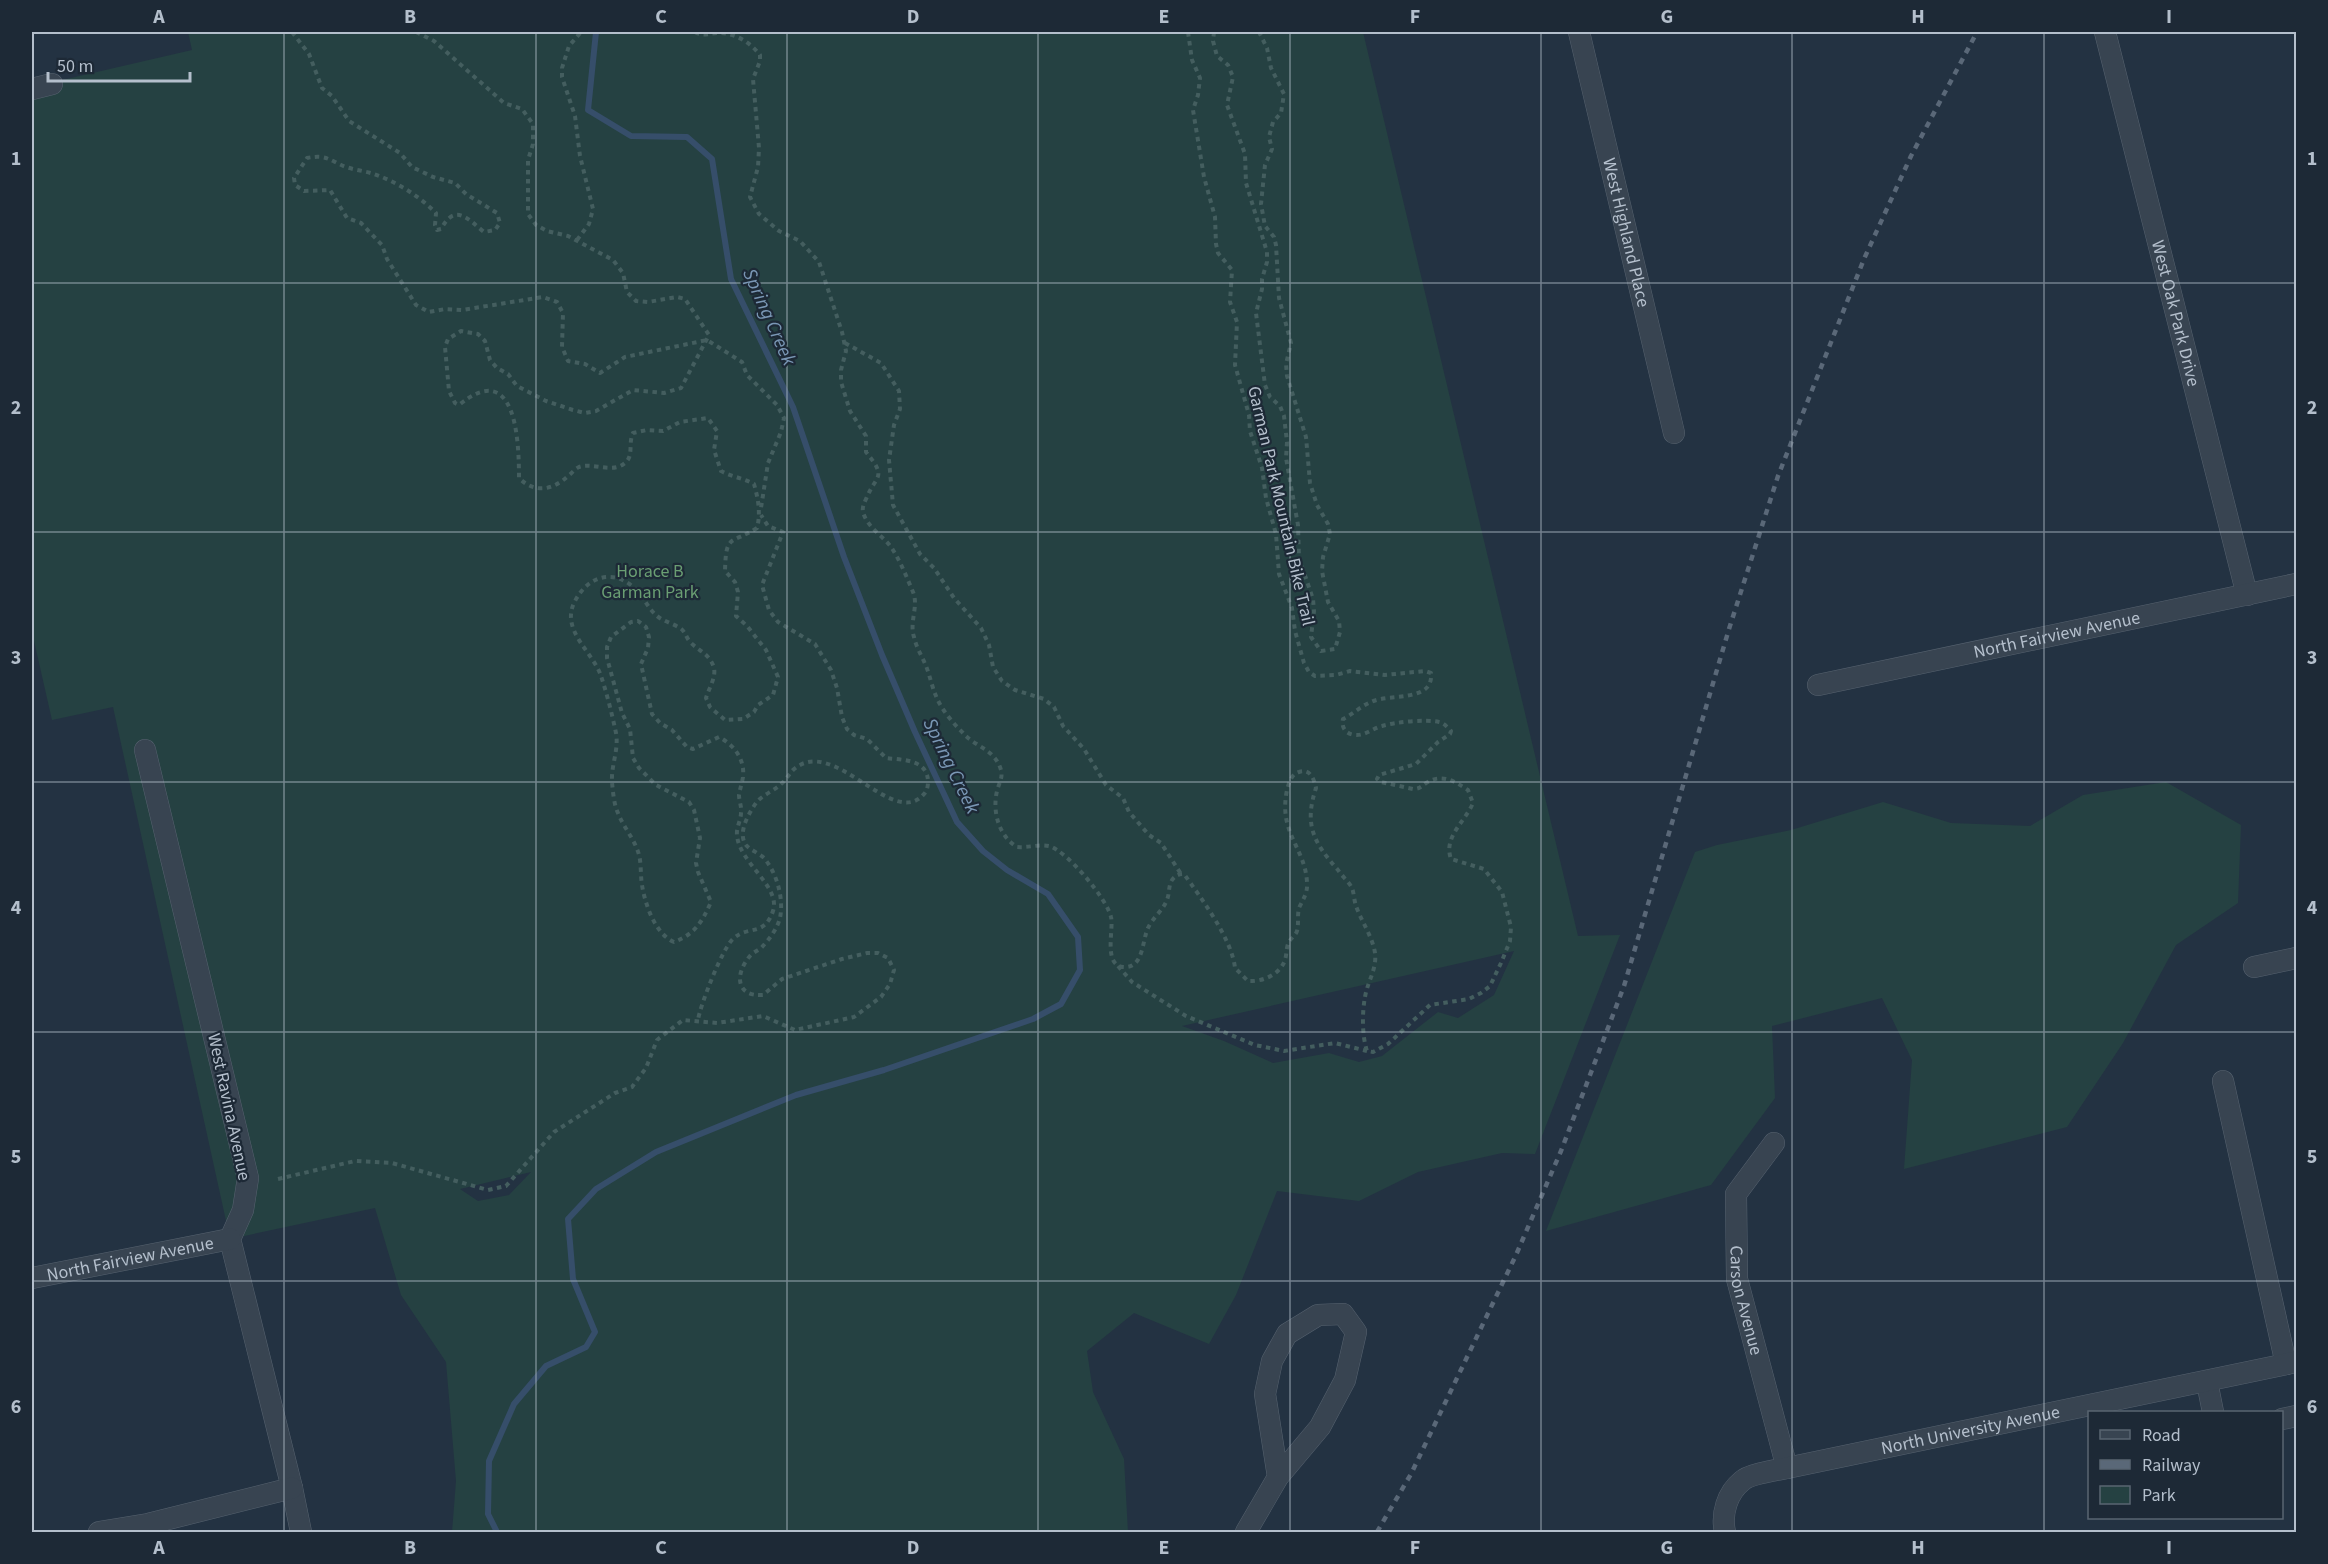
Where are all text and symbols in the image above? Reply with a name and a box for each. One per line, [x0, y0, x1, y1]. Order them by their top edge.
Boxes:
text: A [152, 3, 165, 31]
text: B [404, 3, 416, 31]
text: C [655, 3, 667, 31]
text: D [907, 3, 919, 31]
text: E [1159, 3, 1169, 31]
text: F [1410, 3, 1420, 31]
text: G [1661, 3, 1673, 31]
text: H [1911, 3, 1925, 31]
text: I [2166, 3, 2172, 31]
scale bar [48, 45, 190, 83]
text: 50 m [57, 54, 93, 79]
text: 1 [11, 145, 21, 173]
text: 1 [2307, 145, 2317, 173]
street label: West Highland Place [1597, 155, 1656, 310]
street label: West Oak Park Drive [2145, 237, 2206, 389]
water label: Spring Creek [735, 264, 803, 371]
street label: Garman Park Mountain Bike Trail [1241, 384, 1321, 628]
text: 2 [11, 394, 21, 422]
text: 2 [2307, 394, 2317, 422]
park label: Horace B Garman Park [601, 559, 699, 605]
street label: North Fairview Avenue [1971, 605, 2142, 664]
text: 3 [11, 644, 21, 672]
text: 3 [2307, 644, 2317, 672]
water label: Spring Creek [916, 713, 987, 819]
text: 4 [11, 894, 22, 922]
text: 4 [2307, 894, 2318, 922]
street label: West Ravina Avenue [201, 1031, 257, 1183]
text: 5 [11, 1143, 21, 1171]
text: 5 [2307, 1143, 2317, 1171]
street label: North Fairview Avenue [44, 1230, 216, 1287]
street label: Carson Avenue [1724, 1245, 1769, 1358]
text: 6 [11, 1393, 21, 1421]
text: 6 [2307, 1393, 2317, 1421]
street label: North University Avenue [1879, 1399, 2062, 1461]
legend [2088, 1411, 2283, 1519]
text: Road [2142, 1423, 2181, 1448]
text: Railway [2142, 1453, 2201, 1478]
text: Park [2142, 1483, 2176, 1508]
text: A [152, 1534, 165, 1562]
text: B [404, 1534, 416, 1562]
text: C [655, 1534, 667, 1562]
text: D [907, 1534, 919, 1562]
text: E [1159, 1534, 1169, 1562]
text: F [1410, 1534, 1420, 1562]
text: G [1661, 1534, 1673, 1562]
text: H [1911, 1534, 1925, 1562]
text: I [2166, 1534, 2172, 1562]

